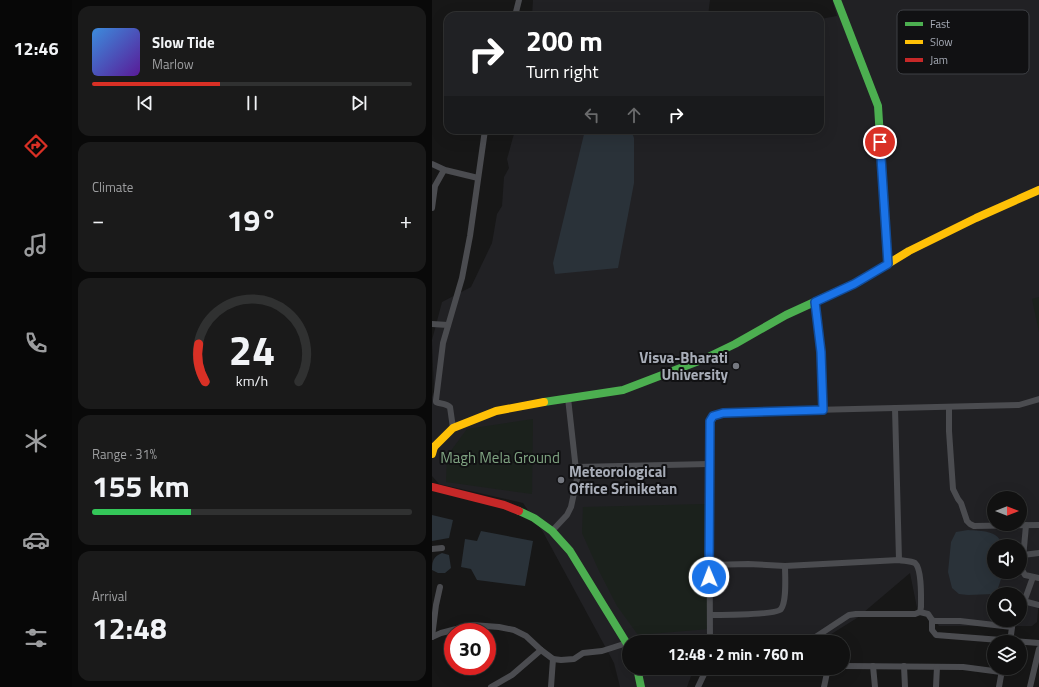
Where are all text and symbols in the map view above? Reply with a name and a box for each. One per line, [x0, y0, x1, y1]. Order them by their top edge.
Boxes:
legend [897, 10, 1029, 74]
text: Fast [930, 16, 950, 32]
text: 200 m [526, 19, 603, 62]
icon: right [460, 28, 512, 80]
text: Slow Tide [152, 31, 215, 54]
text: Slow [930, 34, 953, 50]
text: 12:46 [14, 35, 58, 62]
text: Jam [930, 52, 948, 68]
text: Marlow [152, 54, 194, 74]
text: Turn right [526, 58, 599, 85]
icon: previous [134, 92, 156, 114]
icon: pause [241, 92, 263, 114]
icon: next [348, 92, 370, 114]
icon: left [581, 104, 603, 126]
icon: ahead [623, 104, 645, 126]
icon: right [665, 104, 687, 126]
pin [863, 125, 897, 159]
icon: arrive [869, 131, 891, 153]
icon: directions [22, 132, 50, 160]
text: Climate [92, 177, 133, 197]
text: 19° [227, 197, 277, 243]
text: − [92, 203, 104, 237]
text: + [400, 203, 412, 237]
icon: music [22, 231, 50, 259]
text: 24 [229, 317, 275, 380]
icon: phone [22, 329, 50, 357]
place label: Visva-Bharati University [639, 346, 728, 386]
marker: Visva-Bharati University [731, 361, 741, 371]
text: km/h [236, 369, 268, 391]
icon: climate [22, 427, 50, 455]
text: Range · 31% [92, 444, 157, 464]
park label: Magh Mela Ground [440, 446, 560, 469]
place label: Meteorological Office Sriniketan [569, 460, 677, 500]
text: 155 km [92, 463, 190, 509]
marker: Meteorological Office Sriniketan [556, 475, 566, 485]
north arrow [987, 491, 1027, 531]
map controls [987, 491, 1027, 675]
icon: car [22, 526, 50, 554]
button: sound [987, 539, 1027, 579]
position arrow [688, 556, 730, 598]
text: Arrival [92, 586, 127, 606]
button: search [987, 587, 1027, 627]
text: 12:48 [92, 605, 167, 651]
speed limit sign: 30 [444, 623, 496, 675]
icon: filters [22, 624, 50, 652]
button: layers [987, 635, 1027, 675]
text: 12:48 · 2 min · 760 m [668, 643, 804, 666]

